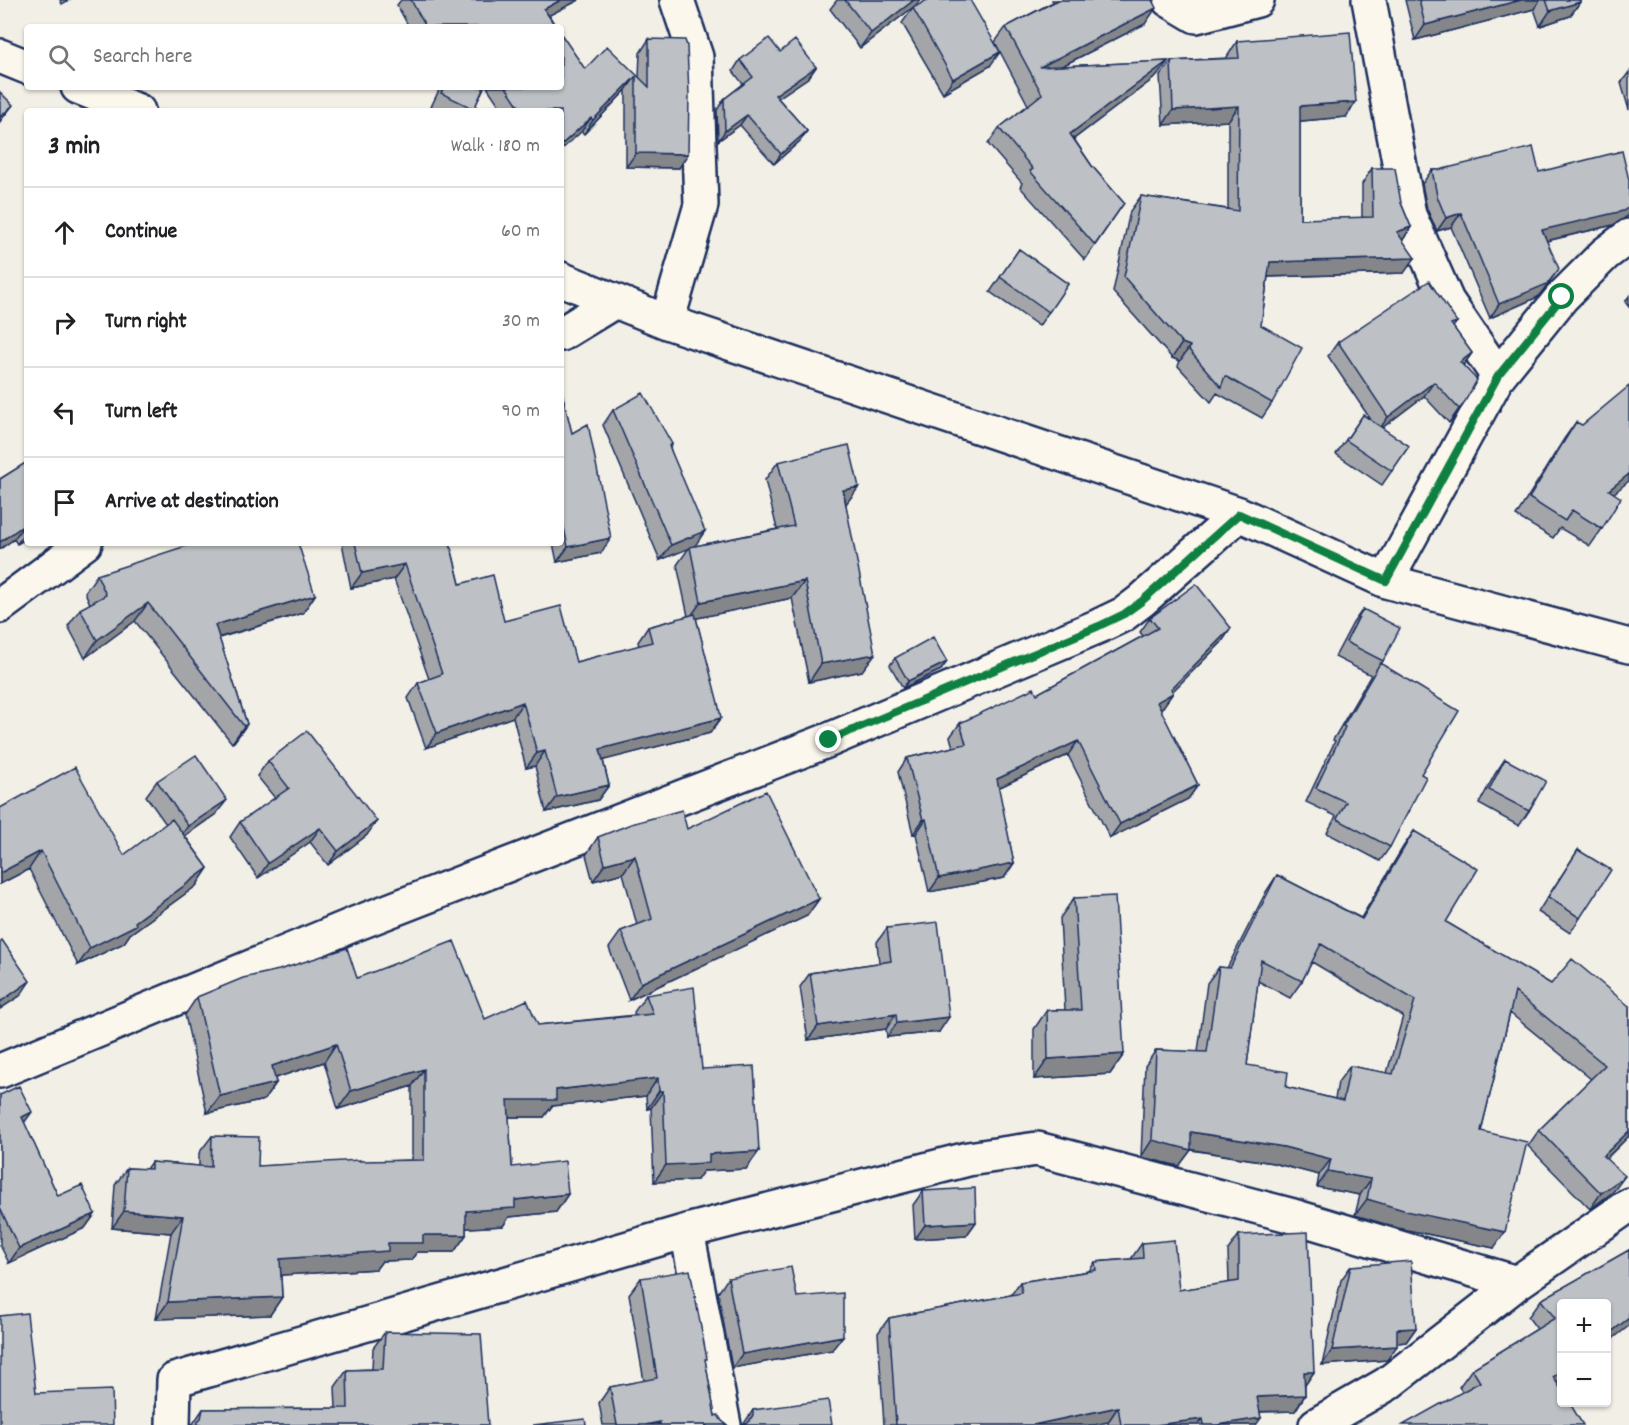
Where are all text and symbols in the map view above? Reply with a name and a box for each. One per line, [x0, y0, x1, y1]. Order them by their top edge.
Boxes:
search box [24, 24, 564, 90]
icon: search [45, 41, 78, 74]
text: Search here [93, 42, 192, 73]
text: 3 min [48, 129, 100, 166]
text: Walk · 180 m [451, 133, 540, 161]
icon: ahead [48, 216, 81, 249]
text: Continue [105, 217, 177, 248]
text: 60 m [501, 218, 540, 246]
route start [1548, 283, 1574, 309]
icon: right [48, 306, 81, 339]
text: Turn right [105, 307, 187, 338]
text: 30 m [502, 308, 540, 336]
icon: left [48, 396, 81, 429]
text: Turn left [105, 397, 177, 428]
text: 90 m [502, 398, 540, 426]
icon: arrive [48, 486, 81, 519]
text: Arrive at destination [105, 487, 279, 518]
route end [815, 726, 841, 752]
map controls [1557, 1299, 1611, 1407]
button: + [1557, 1299, 1611, 1353]
button: − [1557, 1353, 1611, 1407]

